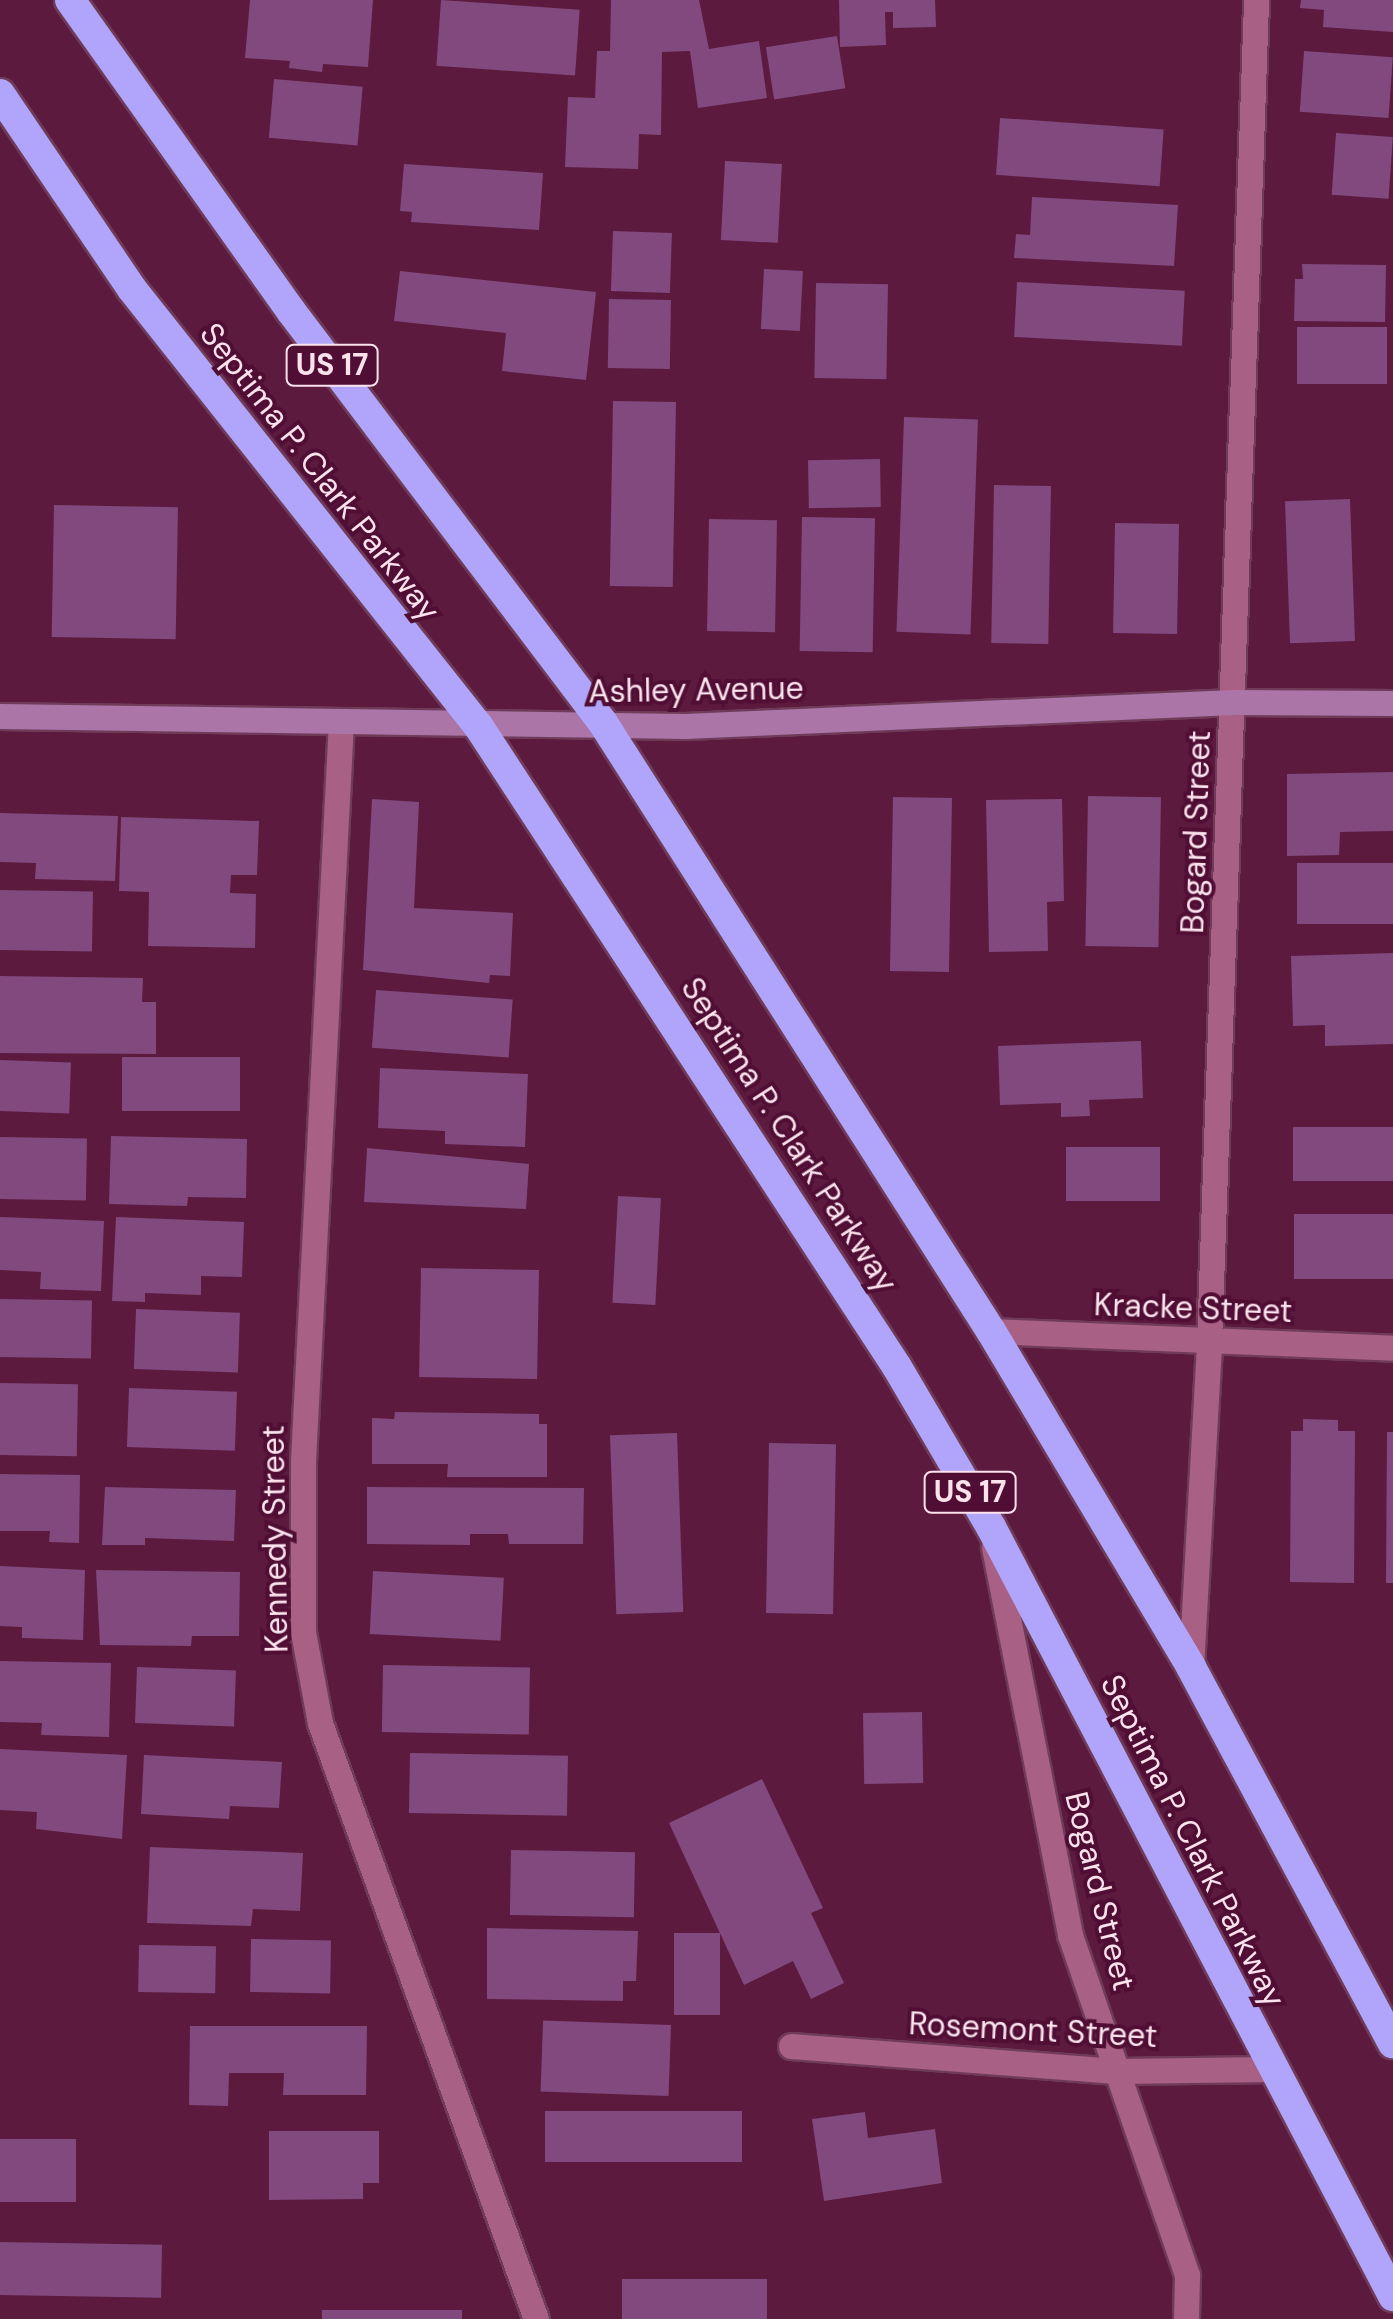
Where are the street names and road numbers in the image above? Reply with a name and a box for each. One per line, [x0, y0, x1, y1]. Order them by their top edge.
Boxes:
street label: Septima P. Clark Parkway [192, 315, 448, 629]
road number: US 17 [284, 340, 380, 390]
street label: Ashley Avenue [588, 669, 804, 711]
street label: Bogard Street [1173, 730, 1219, 934]
street label: Septima P. Clark Parkway [673, 970, 905, 1300]
street label: Kracke Street [1093, 1285, 1293, 1331]
street label: Kennedy Street [254, 1425, 296, 1653]
road number: US 17 [922, 1467, 1018, 1517]
street label: Septima P. Clark Parkway [1092, 1668, 1294, 2014]
street label: Bogard Street [1057, 1788, 1143, 1994]
street label: Rosemont Street [908, 2004, 1158, 2056]

